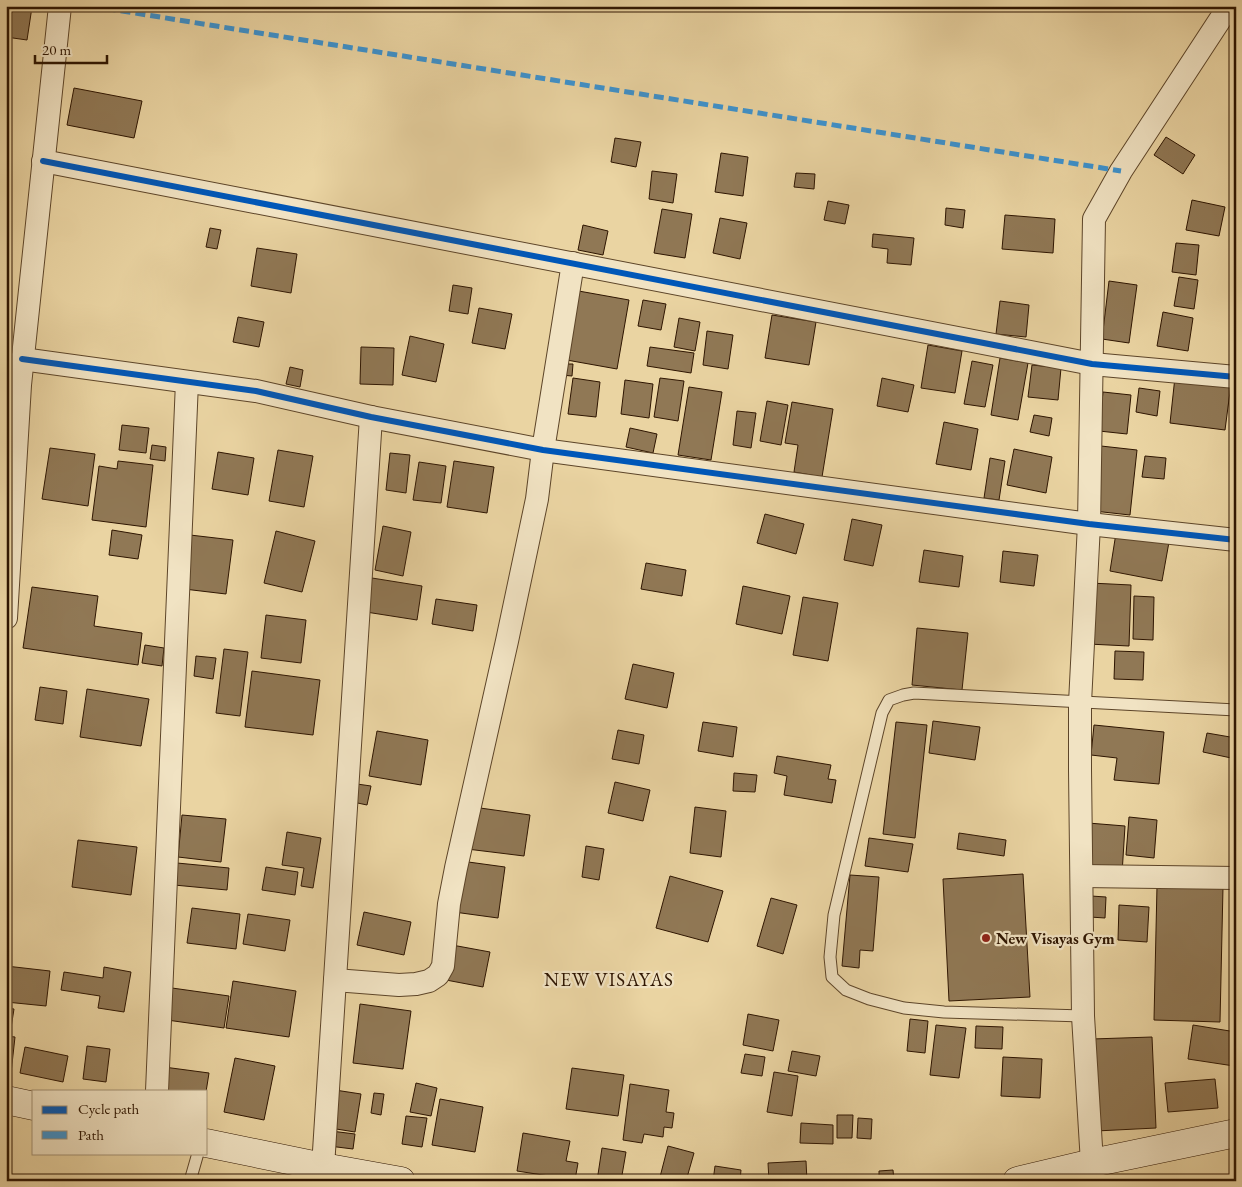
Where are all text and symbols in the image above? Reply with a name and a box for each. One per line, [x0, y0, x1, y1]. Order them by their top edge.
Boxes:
scale bar [35, 32, 108, 64]
text: 20 m [42, 40, 71, 59]
place label: New Visayas Gym [996, 928, 1115, 949]
marker: New Visayas Gym [980, 932, 992, 944]
district label: NEW VISAYAS [544, 967, 674, 992]
legend [32, 1090, 208, 1154]
text: Cycle path [78, 1099, 140, 1118]
text: Path [78, 1125, 104, 1144]

